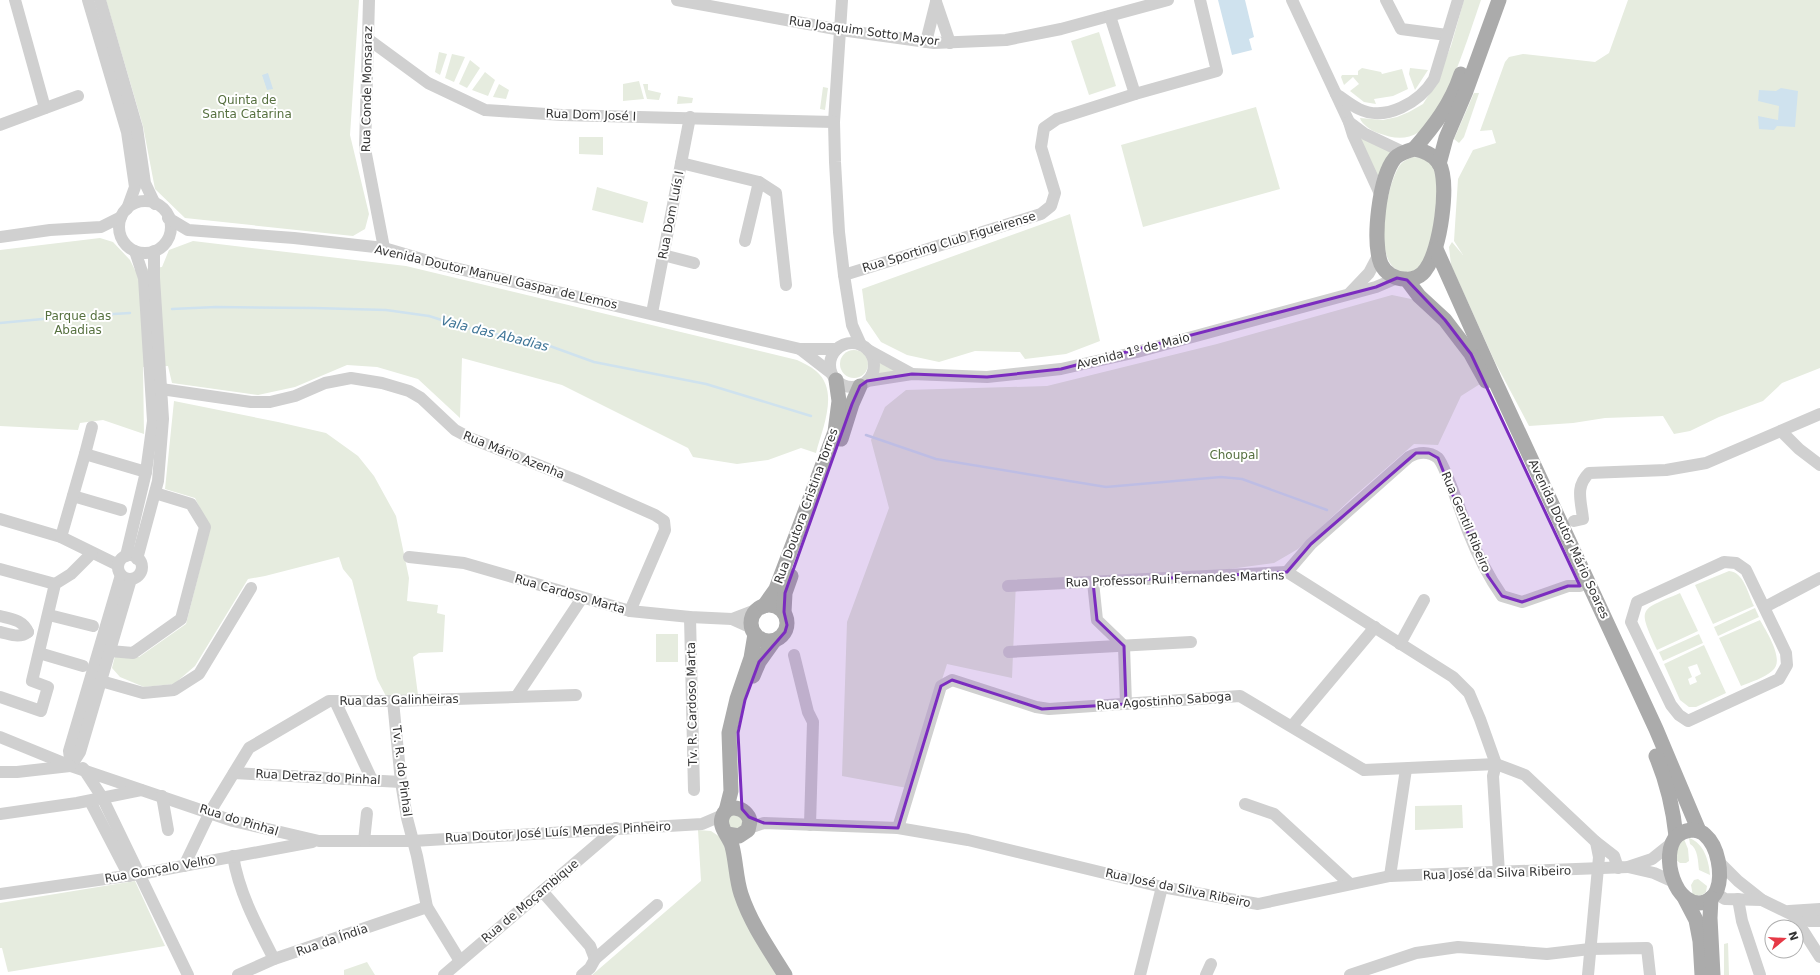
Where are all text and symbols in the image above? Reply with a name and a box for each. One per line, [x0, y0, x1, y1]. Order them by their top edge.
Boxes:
street label: Rua Joaquim Sotto Mayor [788, 14, 940, 48]
street label: Rua Conde Monsaraz [359, 26, 375, 152]
park label: Quinta de Santa Catarina [202, 93, 292, 121]
street label: Rua Dom José I [546, 106, 636, 124]
street label: Rua Dom Luís I [656, 170, 686, 260]
street label: Rua Sporting Club Figueirense [861, 209, 1037, 275]
street label: Avenida Doutor Manuel Gaspar de Lemos [373, 242, 619, 312]
park label: Parque das Abadias [45, 309, 111, 337]
water label: Vala das Abadias [439, 313, 551, 354]
street label: Avenida 1º de Maio [1075, 330, 1191, 372]
street label: Rua Doutora Cristina Torres [771, 426, 841, 586]
street label: Rua Mário Azenha [461, 428, 567, 482]
park label: Choupal [1209, 448, 1259, 462]
street label: Avenida Doutor Mário Soares [1526, 457, 1612, 621]
street label: Rua Gentil Ribeiro [1438, 470, 1494, 574]
street label: Rua Professor Rui Fernandes Martins [1065, 568, 1285, 590]
street label: Rua Cardoso Marta [513, 572, 627, 616]
street label: Tv. R. Cardoso Marta [684, 642, 700, 767]
street label: Rua Agostinho Saboga [1096, 689, 1232, 713]
street label: Rua das Galinheiras [339, 692, 459, 708]
street label: Tv. R. do Pinhal [389, 724, 415, 817]
street label: Rua Detraz do Pinhal [255, 767, 381, 787]
street label: Rua do Pinhal [198, 801, 280, 839]
street label: Rua Doutor José Luís Mendes Pinheiro [445, 819, 671, 845]
street label: Rua Gonçalo Velho [104, 852, 216, 886]
street label: Rua de Moçambique [479, 856, 581, 946]
street label: Rua José da Silva Ribeiro [1423, 863, 1571, 883]
street label: Rua José da Silva Ribeiro [1104, 866, 1252, 910]
north arrow [1764, 919, 1804, 959]
street label: Rua da Índia [294, 920, 370, 959]
text: N [1785, 930, 1801, 942]

